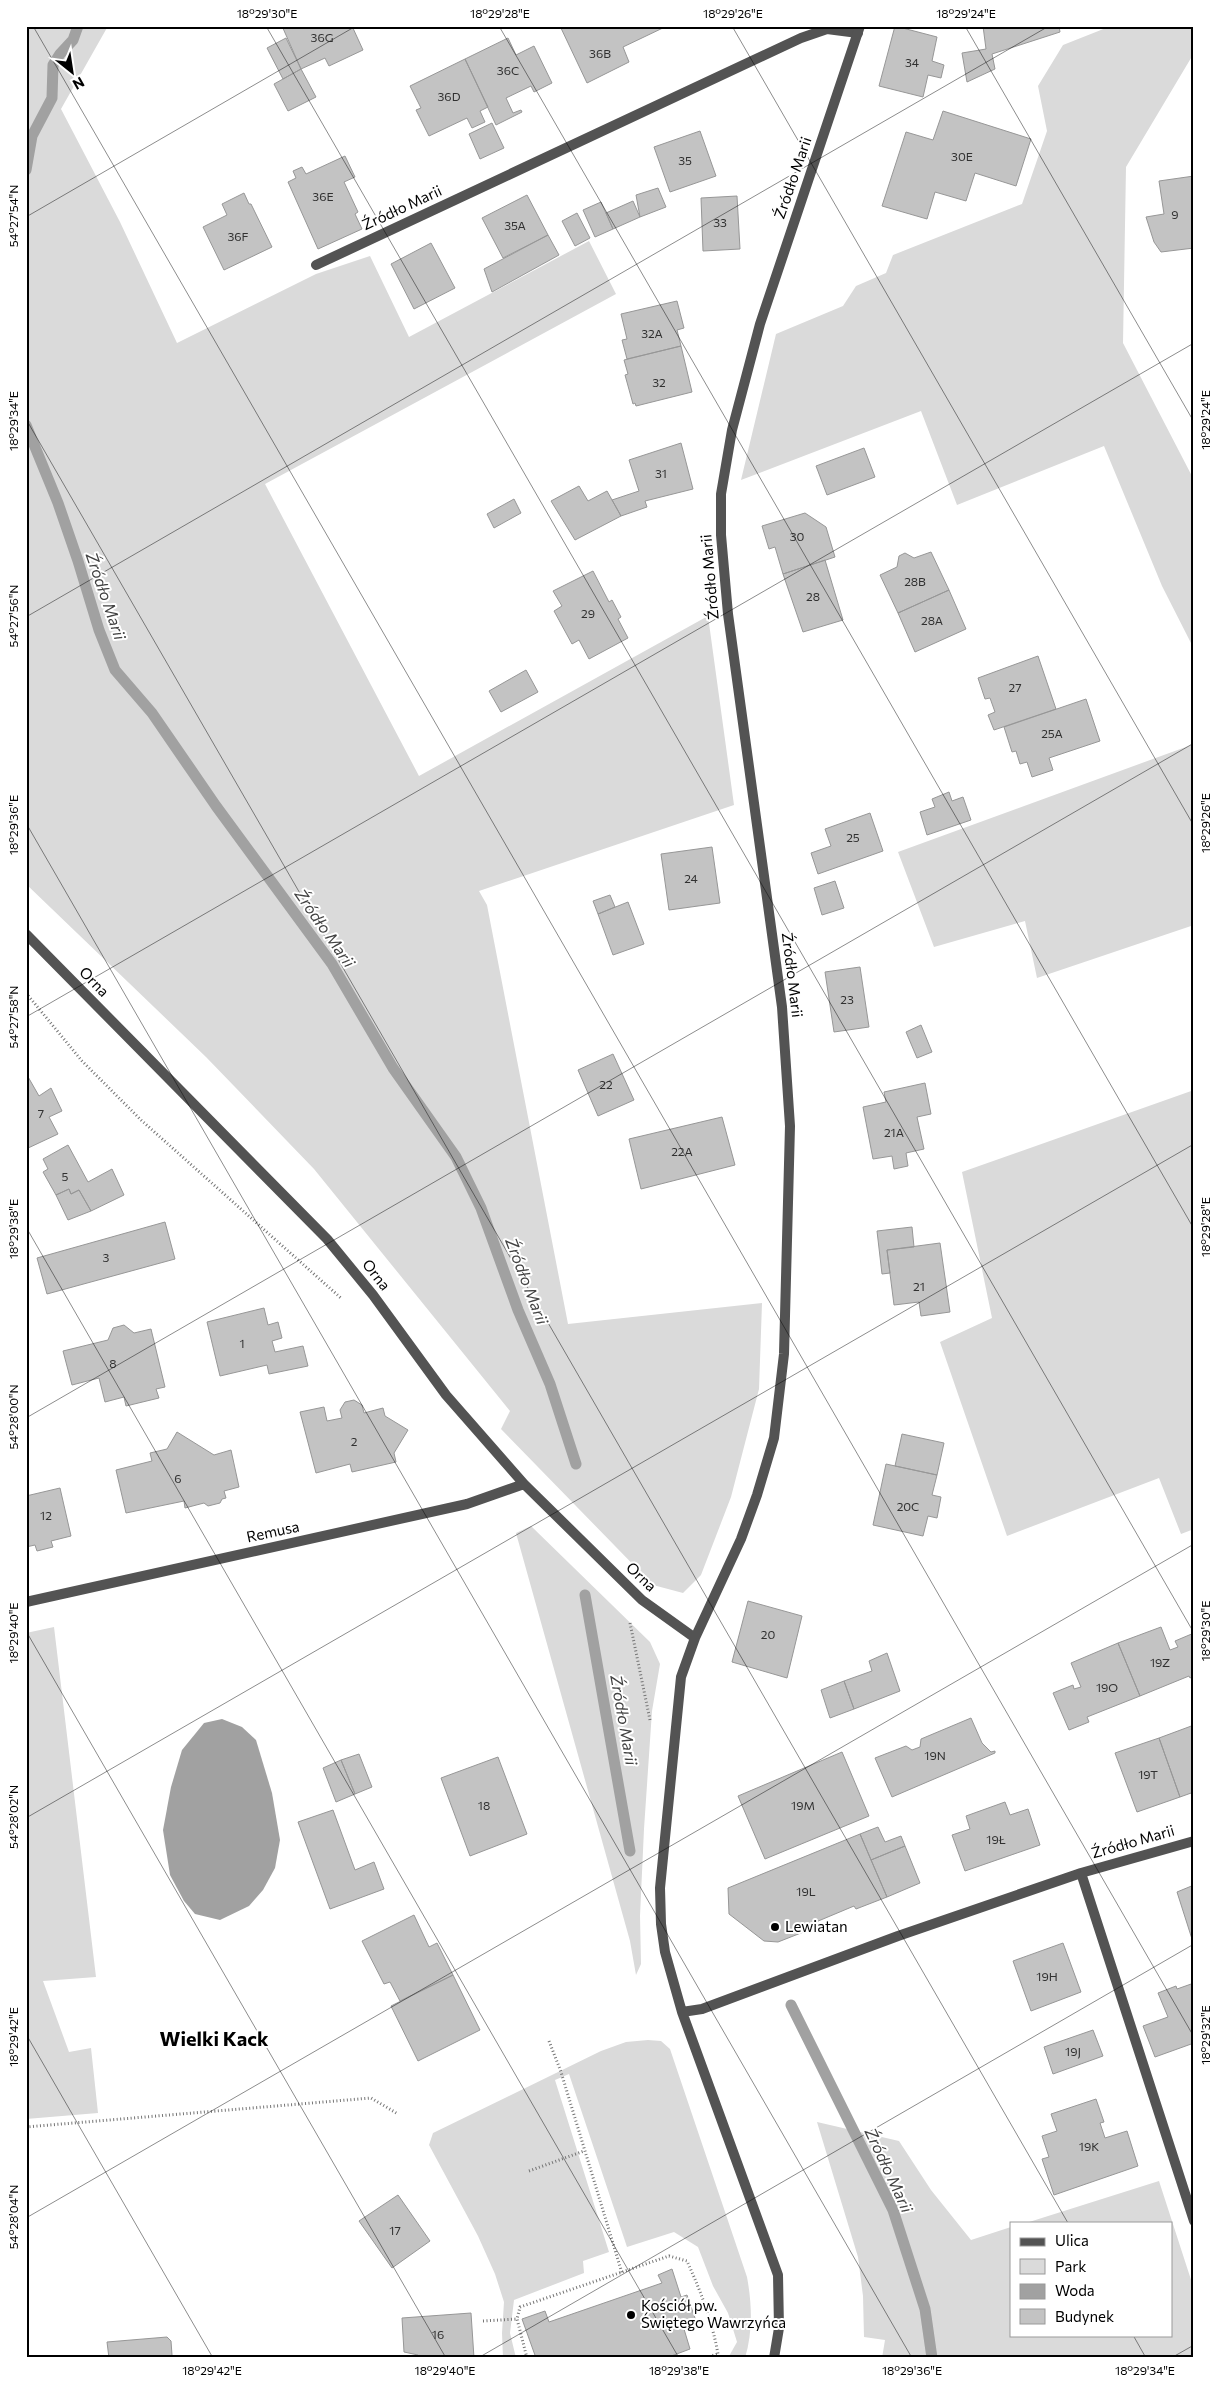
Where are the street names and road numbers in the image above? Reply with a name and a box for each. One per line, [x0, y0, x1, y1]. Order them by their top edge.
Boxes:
street label: Źródło Marii [769, 134, 814, 221]
street label: Źródło Marii [359, 180, 444, 233]
street label: Źródło Marii [695, 534, 722, 621]
street label: Źródło Marii [779, 931, 808, 1018]
street label: Orna [76, 963, 113, 1000]
street label: Orna [359, 1255, 395, 1294]
street label: Remusa [245, 1517, 301, 1545]
street label: Orna [623, 1558, 661, 1595]
street label: Źródło Marii [1089, 1820, 1176, 1861]

